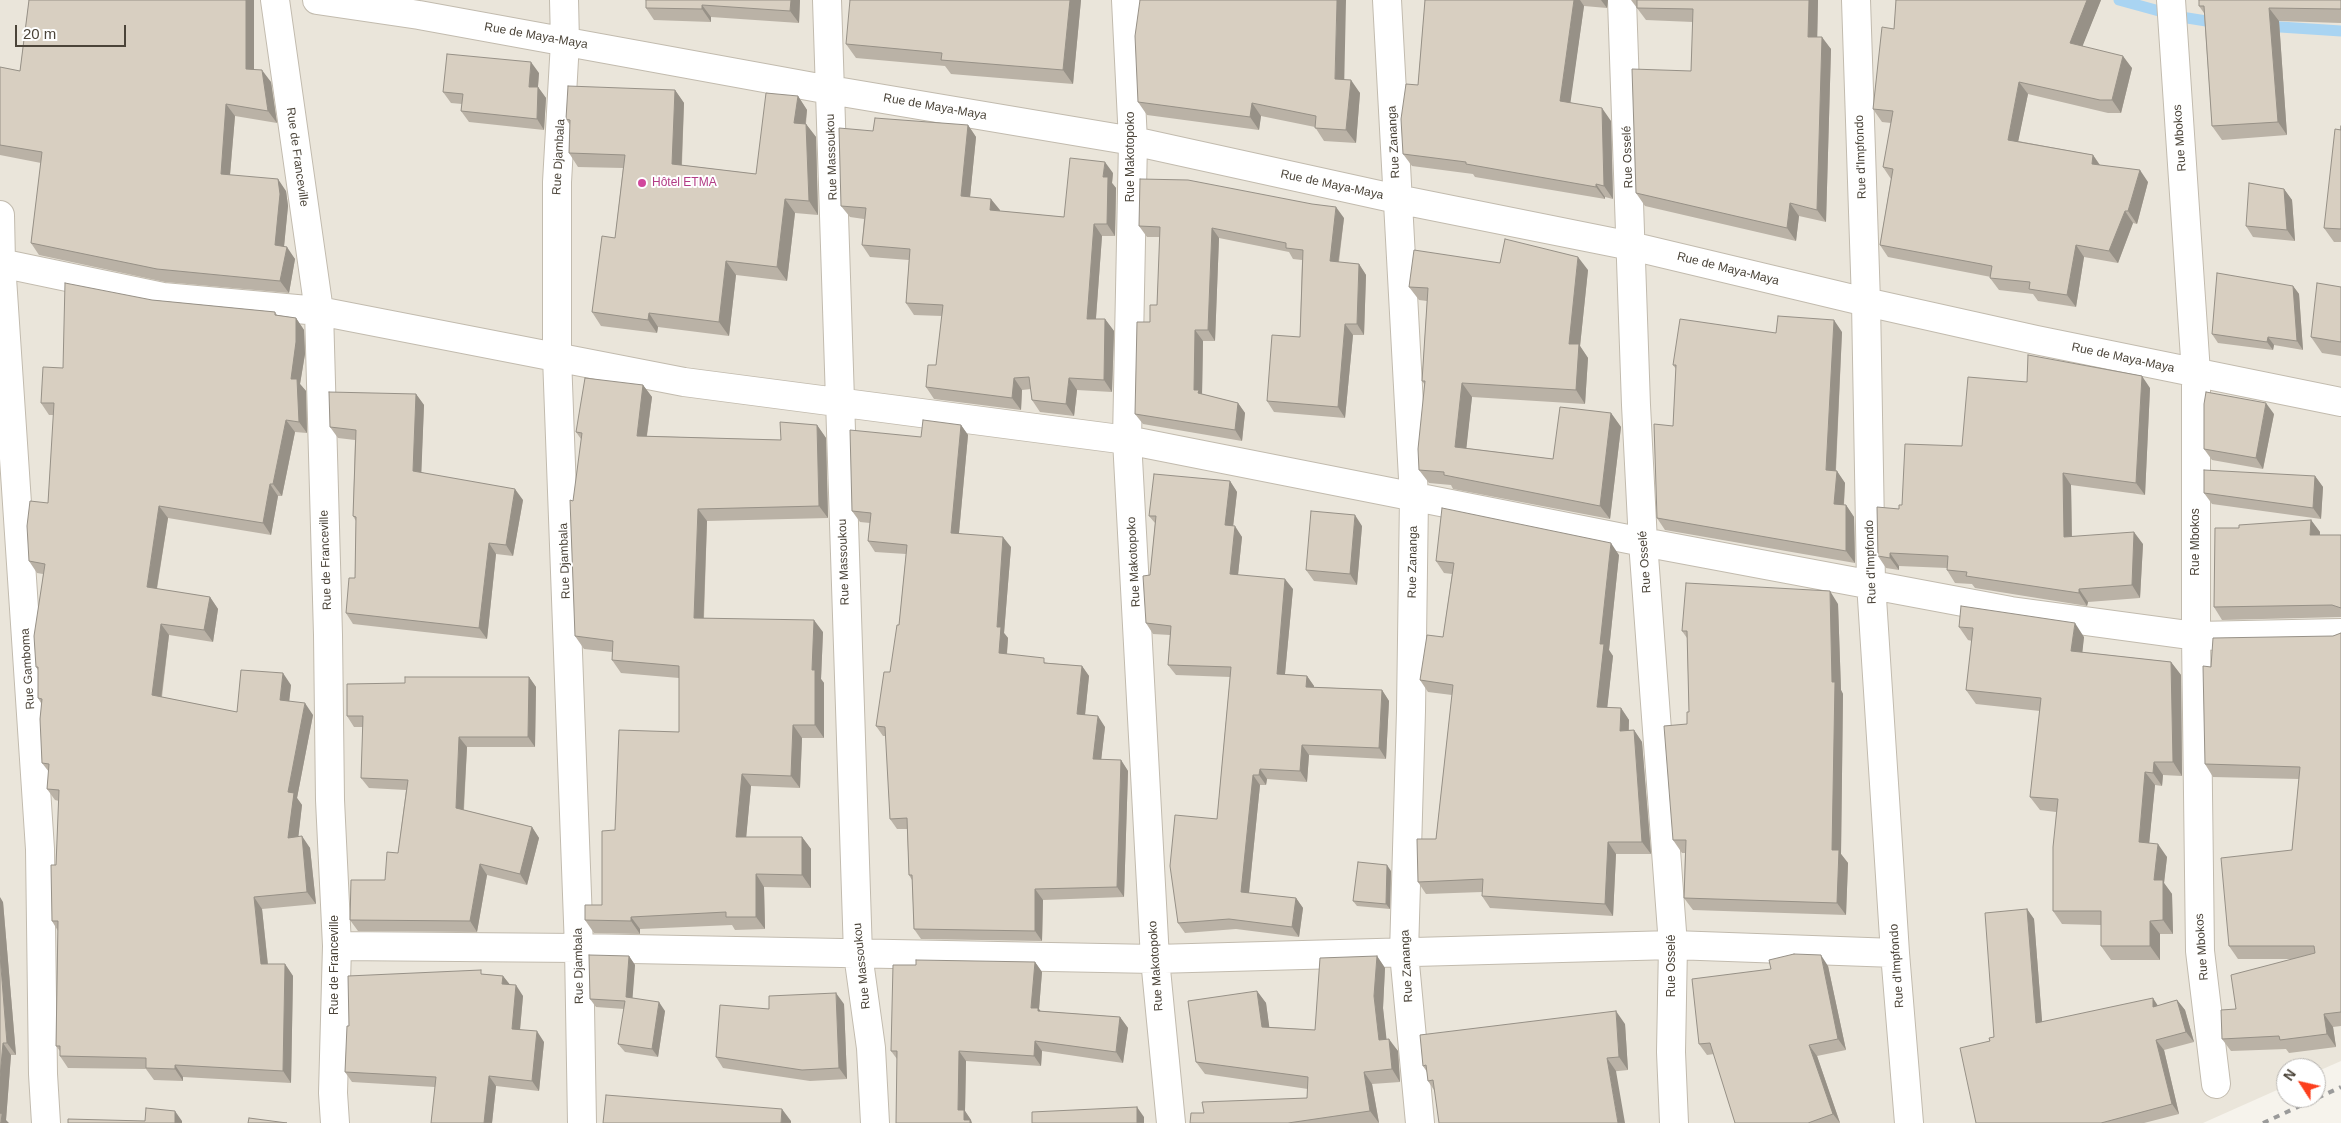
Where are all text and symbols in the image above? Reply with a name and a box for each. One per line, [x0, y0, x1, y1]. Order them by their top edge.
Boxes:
scale bar [18, 15, 129, 47]
street label: Rue de Maya-Maya [483, 20, 589, 52]
text: 20 m [23, 25, 56, 42]
street label: Rue de Maya-Maya [882, 91, 988, 123]
street label: Rue Mbokos [2170, 104, 2190, 172]
street label: Rue Zananga [1385, 105, 1403, 179]
street label: Rue de Franceville [283, 106, 311, 208]
street label: Rue Makotopoko [1124, 112, 1138, 202]
street label: Rue Massoukou [823, 113, 841, 201]
street label: Rue d'Impfondo [1852, 115, 1870, 199]
street label: Rue Djambala [550, 119, 568, 195]
street label: Rue Osselé [1620, 125, 1636, 189]
street label: Rue de Maya-Maya [1279, 167, 1385, 203]
place label: Hôtel ETMA [652, 176, 717, 190]
marker: Hôtel ETMA [636, 177, 648, 189]
street label: Rue de Maya-Maya [1675, 249, 1781, 289]
street label: Rue de Maya-Maya [2070, 340, 2176, 376]
street label: Rue Mbokos [2189, 508, 2203, 576]
street label: Rue de Franceville [317, 510, 335, 610]
street label: Rue Makotopoko [1124, 516, 1144, 608]
street label: Rue Massoukou [835, 518, 853, 606]
street label: Rue d'Impfondo [1862, 520, 1880, 604]
street label: Rue Djambala [556, 523, 574, 599]
street label: Rue Zananga [1405, 526, 1421, 598]
street label: Rue Osselé [1636, 530, 1654, 594]
street label: Rue Gamboma [18, 628, 38, 710]
street label: Rue Mbokos [2192, 913, 2212, 981]
street label: Rue de Franceville [328, 915, 342, 1015]
street label: Rue Makotopoko [1146, 920, 1166, 1012]
street label: Rue Massoukou [850, 922, 874, 1010]
street label: Rue d'Impfondo [1887, 923, 1907, 1009]
street label: Rue Djambala [571, 928, 587, 1004]
street label: Rue Zananga [1398, 929, 1416, 1003]
street label: Rue Osselé [1665, 935, 1679, 997]
north arrow [2276, 1058, 2326, 1108]
text: N [2280, 1066, 2299, 1084]

